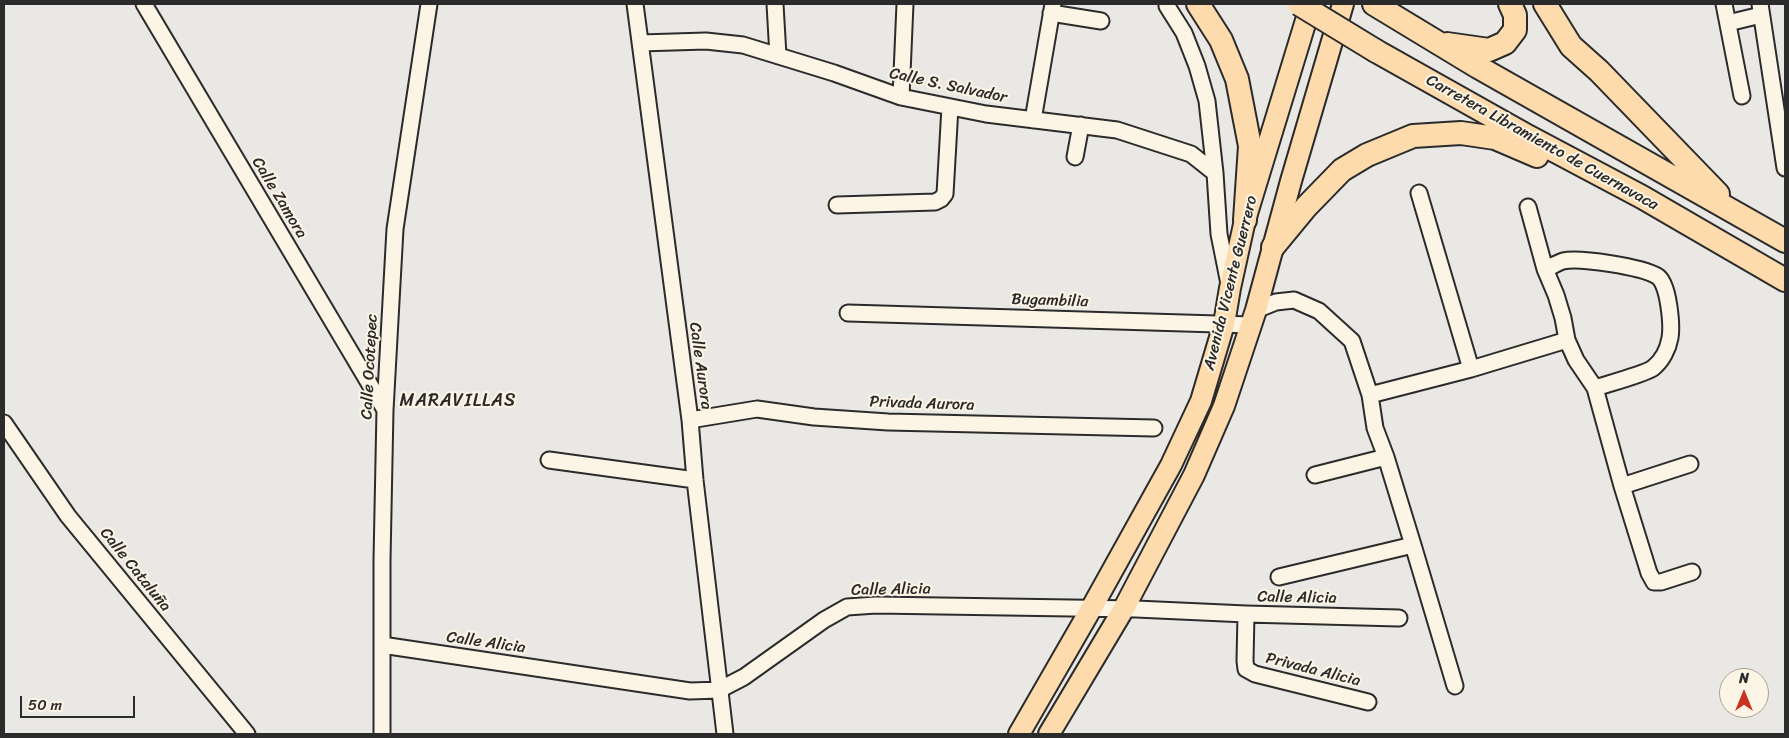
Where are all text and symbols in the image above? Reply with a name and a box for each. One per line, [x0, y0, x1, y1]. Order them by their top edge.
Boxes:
street label: Calle S. Salvador [888, 64, 1008, 108]
street label: Carretera Libramiento de Cuernavaca [1423, 71, 1661, 215]
street label: Calle Zamora [247, 154, 311, 242]
street label: Avenida Vicente Guerrero [1200, 194, 1262, 372]
street label: Bugambilia [1011, 290, 1089, 312]
street label: Calle Ocotepec [358, 314, 382, 420]
street label: Calle Aurora [684, 321, 716, 411]
district label: MARAVILLAS [400, 390, 516, 412]
street label: Privada Aurora [869, 393, 975, 415]
street label: Calle Cataluña [95, 524, 175, 616]
street label: Calle Alicia [851, 580, 931, 600]
street label: Calle Alicia [1257, 588, 1337, 608]
street label: Calle Alicia [445, 628, 527, 658]
street label: Privada Alicia [1264, 649, 1362, 691]
text: N [1739, 666, 1749, 691]
north arrow [1719, 668, 1769, 718]
scale bar [22, 686, 138, 718]
text: 50 m [28, 692, 62, 718]

